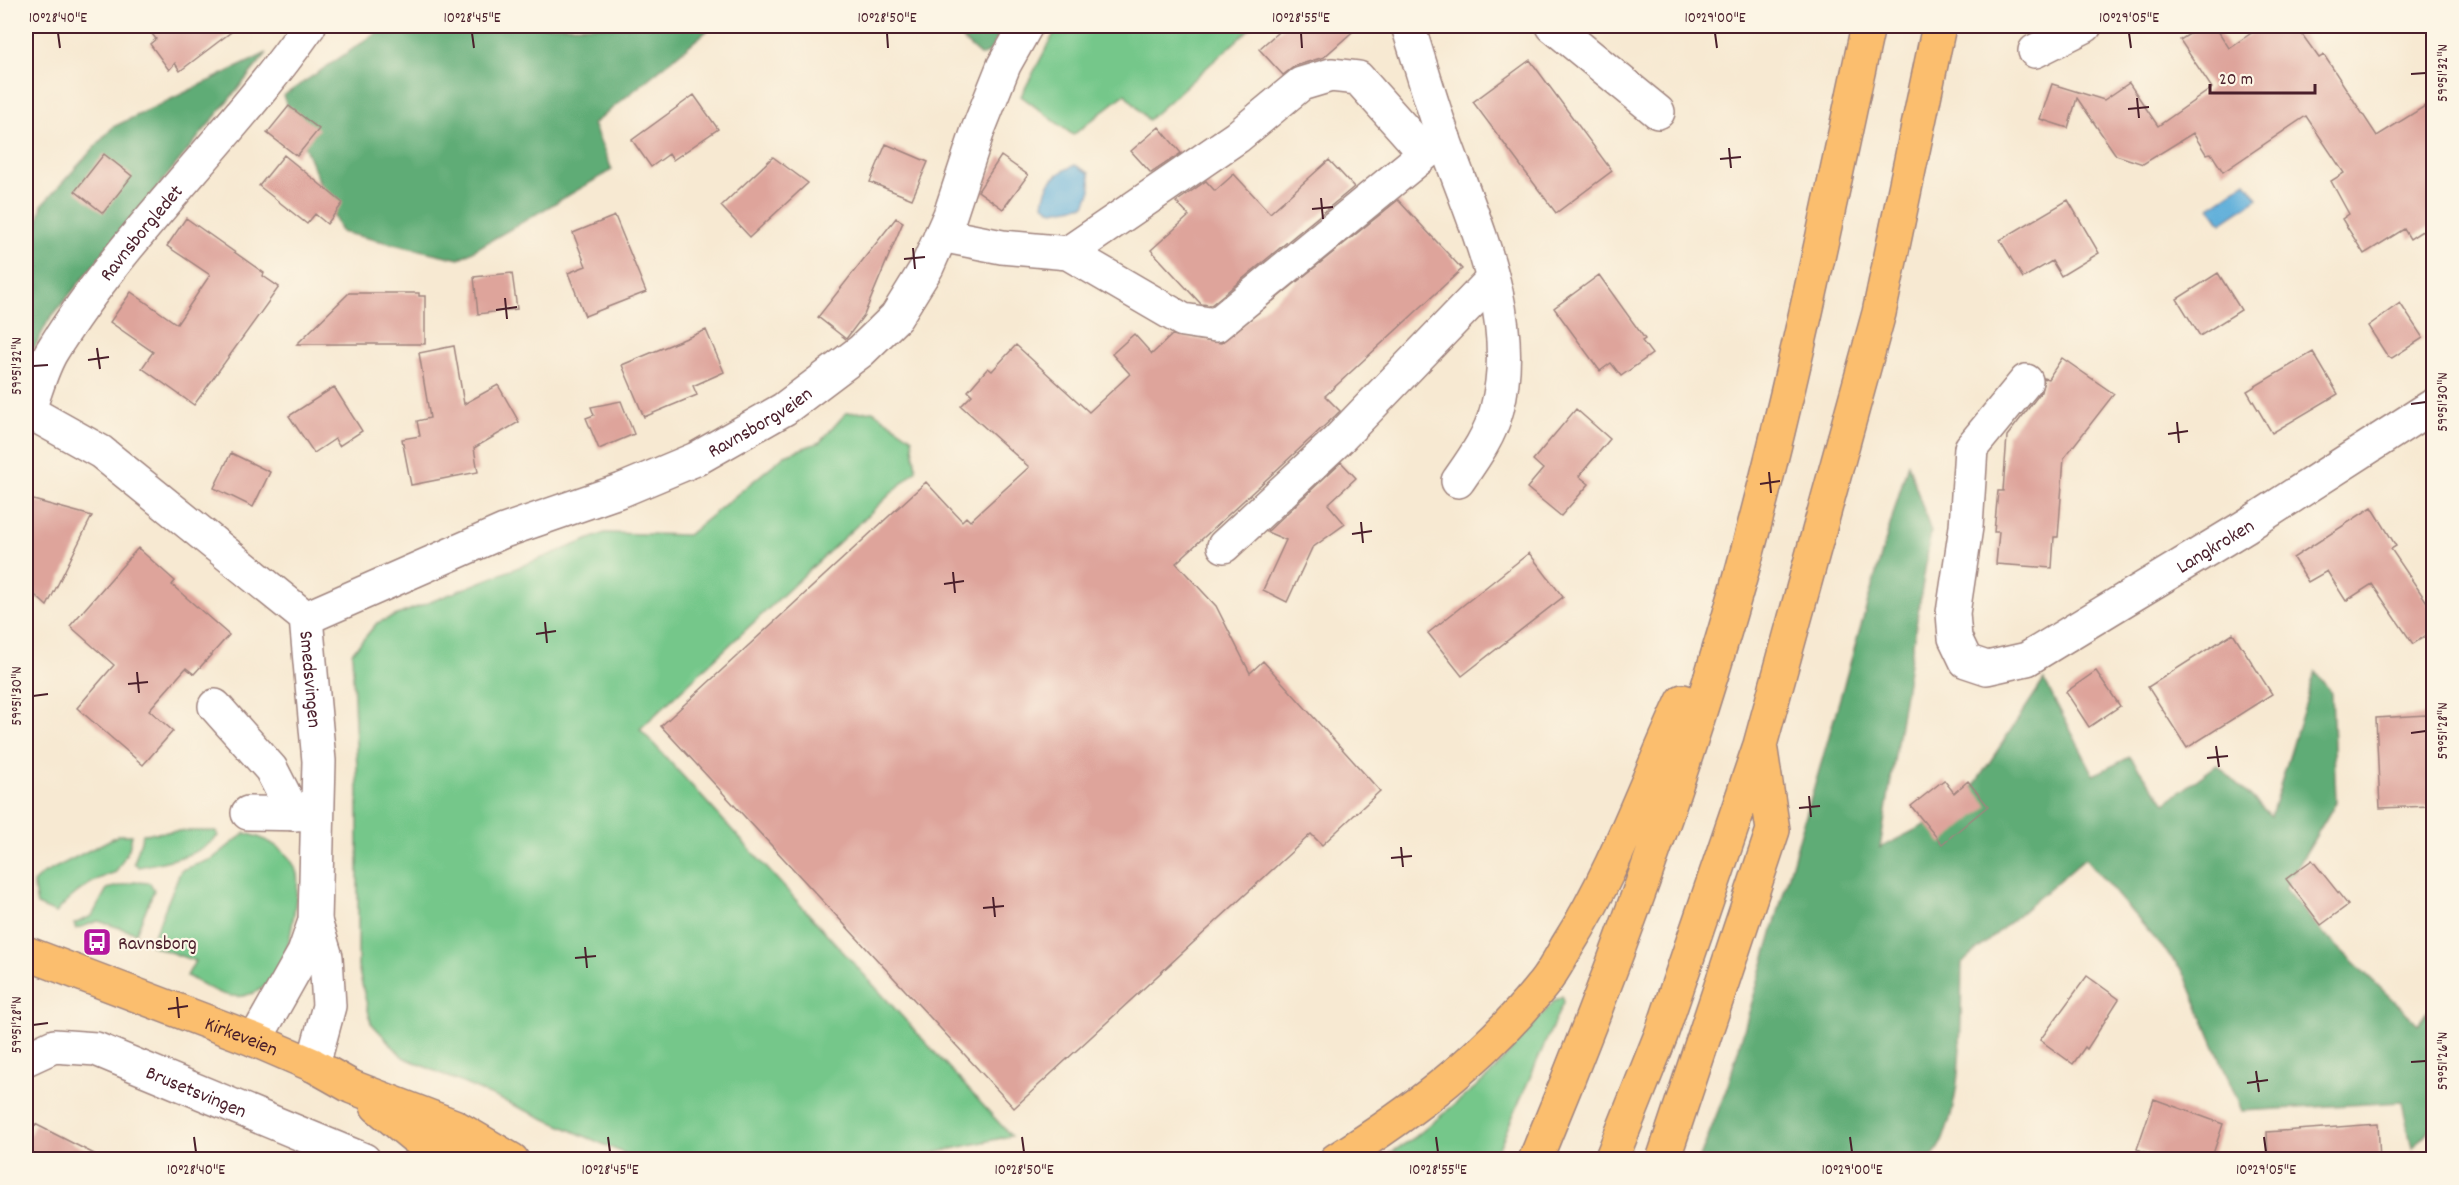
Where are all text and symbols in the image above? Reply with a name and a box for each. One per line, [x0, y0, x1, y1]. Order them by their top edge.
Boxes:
text: 10°28'40"E [29, 8, 87, 30]
text: 10°28'45"E [443, 8, 501, 30]
text: 10°28'50"E [857, 8, 917, 30]
text: 10°28'55"E [1272, 8, 1330, 30]
text: 10°29'00"E [1684, 8, 1746, 30]
text: 10°29'05"E [2099, 8, 2159, 30]
text: 59°51'32"N [2433, 44, 2455, 102]
scale bar [2210, 57, 2315, 95]
text: 20 m [2219, 68, 2253, 93]
street label: Ravnsborgledet [94, 180, 191, 288]
text: 59°51'32"N [7, 337, 29, 395]
text: 59°51'30"N [2433, 372, 2455, 432]
street label: Ravnsborgveien [703, 381, 819, 467]
street label: Langkroken [2172, 513, 2261, 582]
street label: Smedsvingen [290, 630, 327, 729]
text: 59°51'30"N [7, 666, 29, 726]
text: 59°51'28"N [2433, 702, 2455, 760]
bus stop icon: Ravnsborg [81, 926, 113, 958]
place label: Ravnsborg [118, 931, 197, 959]
text: 59°51'28"N [7, 996, 29, 1054]
street label: Kirkeveien [200, 1011, 282, 1065]
text: 59°51'26"N [2433, 1032, 2455, 1090]
street label: Brusetsvingen [141, 1060, 250, 1127]
text: 10°28'40"E [167, 1160, 225, 1182]
text: 10°28'45"E [581, 1160, 639, 1182]
text: 10°28'50"E [994, 1160, 1054, 1182]
text: 10°28'55"E [1409, 1160, 1467, 1182]
text: 10°29'00"E [1821, 1160, 1883, 1182]
text: 10°29'05"E [2236, 1160, 2296, 1182]

